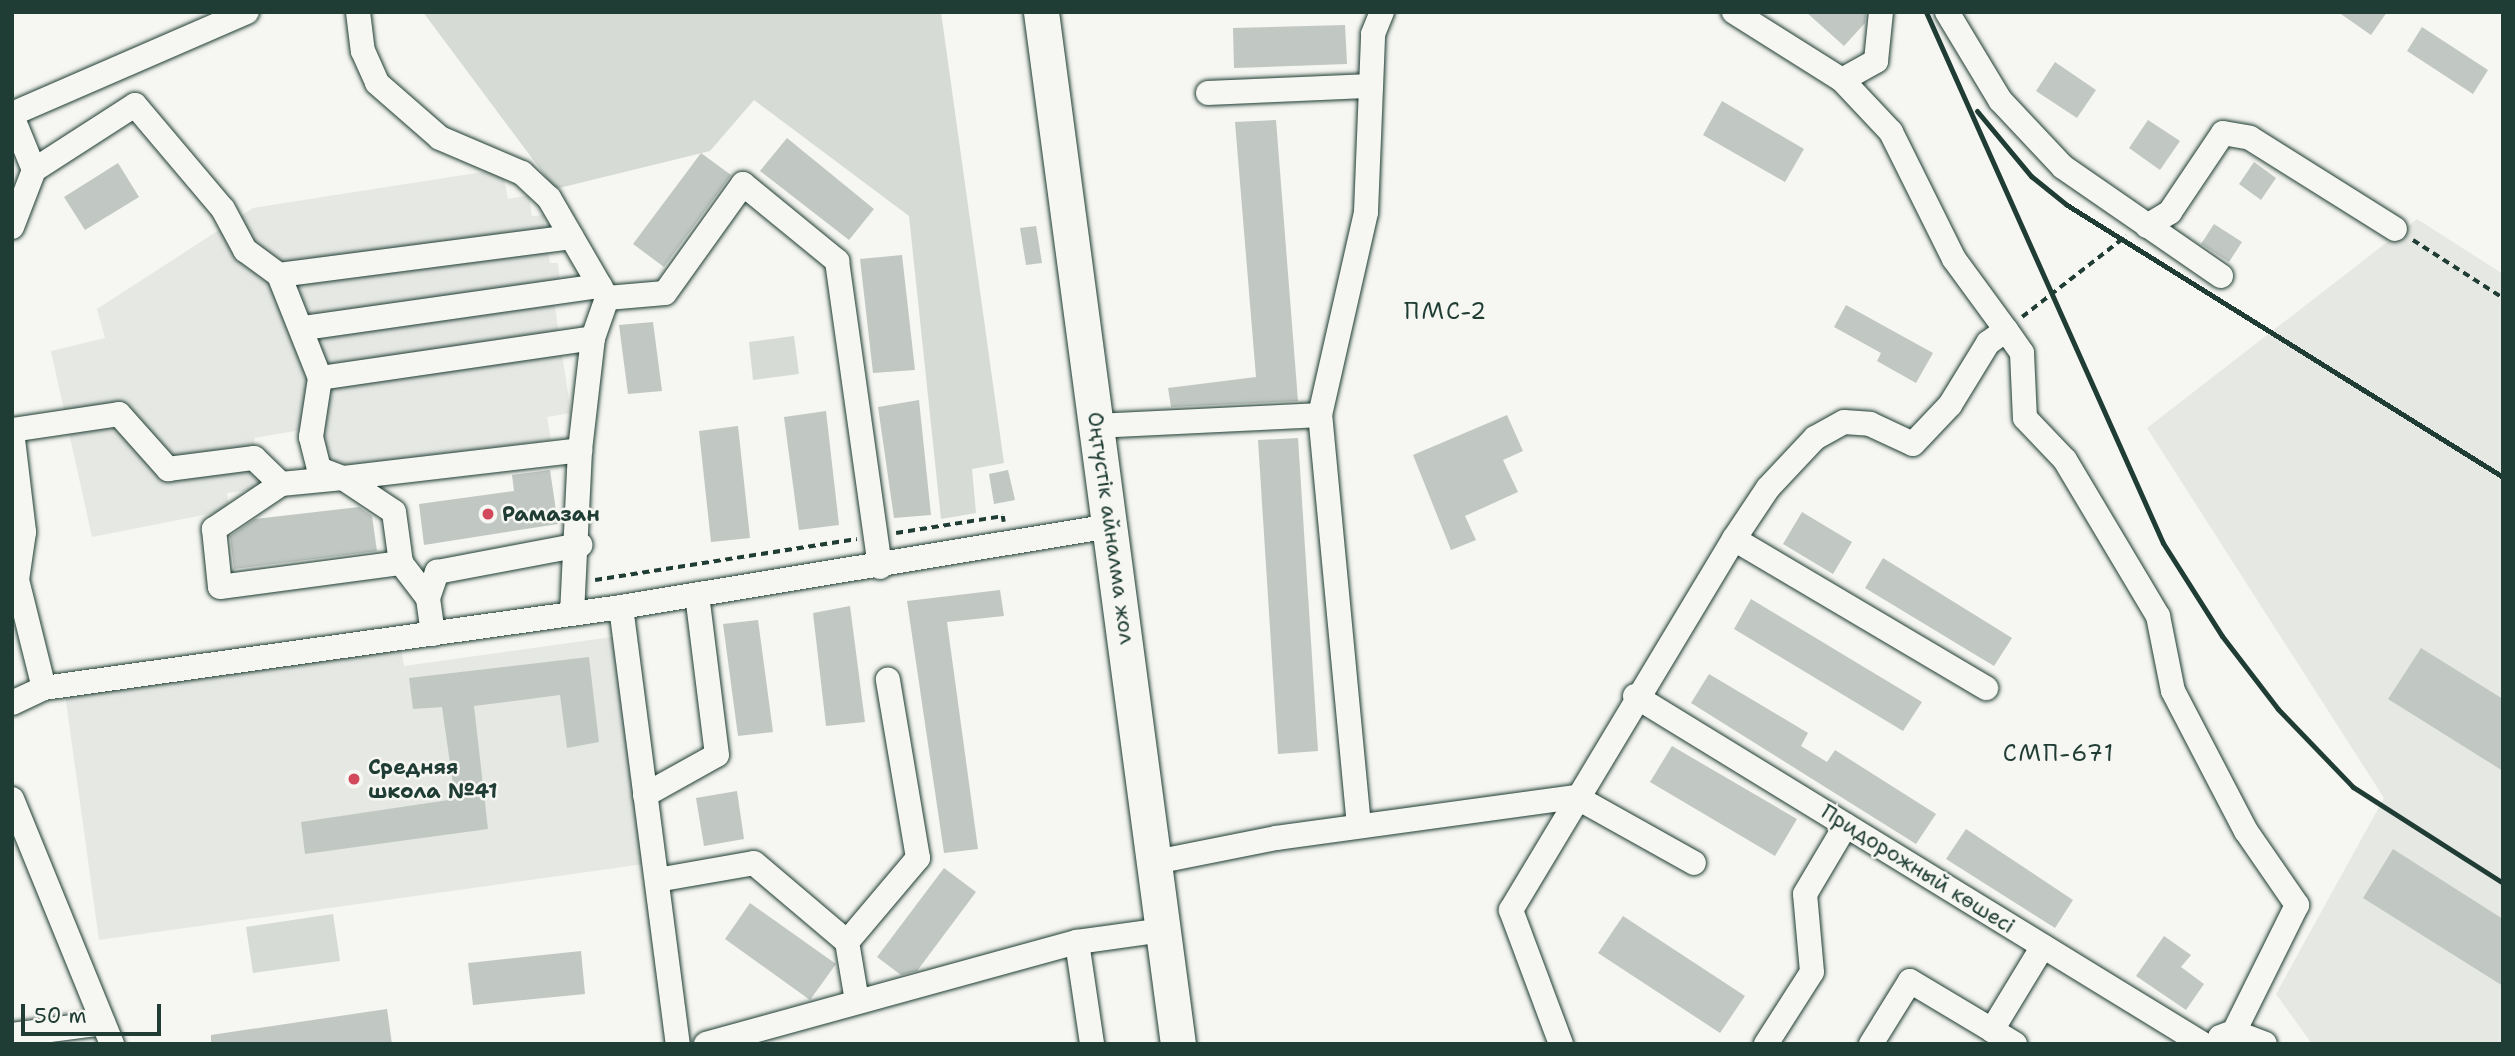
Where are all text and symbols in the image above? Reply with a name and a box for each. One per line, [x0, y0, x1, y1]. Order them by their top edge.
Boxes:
district label: ПМС-2 [1405, 297, 1487, 325]
street label: Оңтүстік айналма жол [1082, 410, 1140, 646]
place label: Рамазан [502, 501, 600, 527]
marker: Рамазан [480, 506, 496, 522]
district label: СМП-671 [2004, 739, 2114, 767]
place label: Средняя школа №41 [368, 754, 497, 804]
marker: Средняя школа №41 [346, 771, 362, 787]
street label: Придорожный көшесі [1817, 799, 2019, 939]
scale bar [24, 990, 164, 1034]
text: 50 m [34, 1002, 87, 1030]

